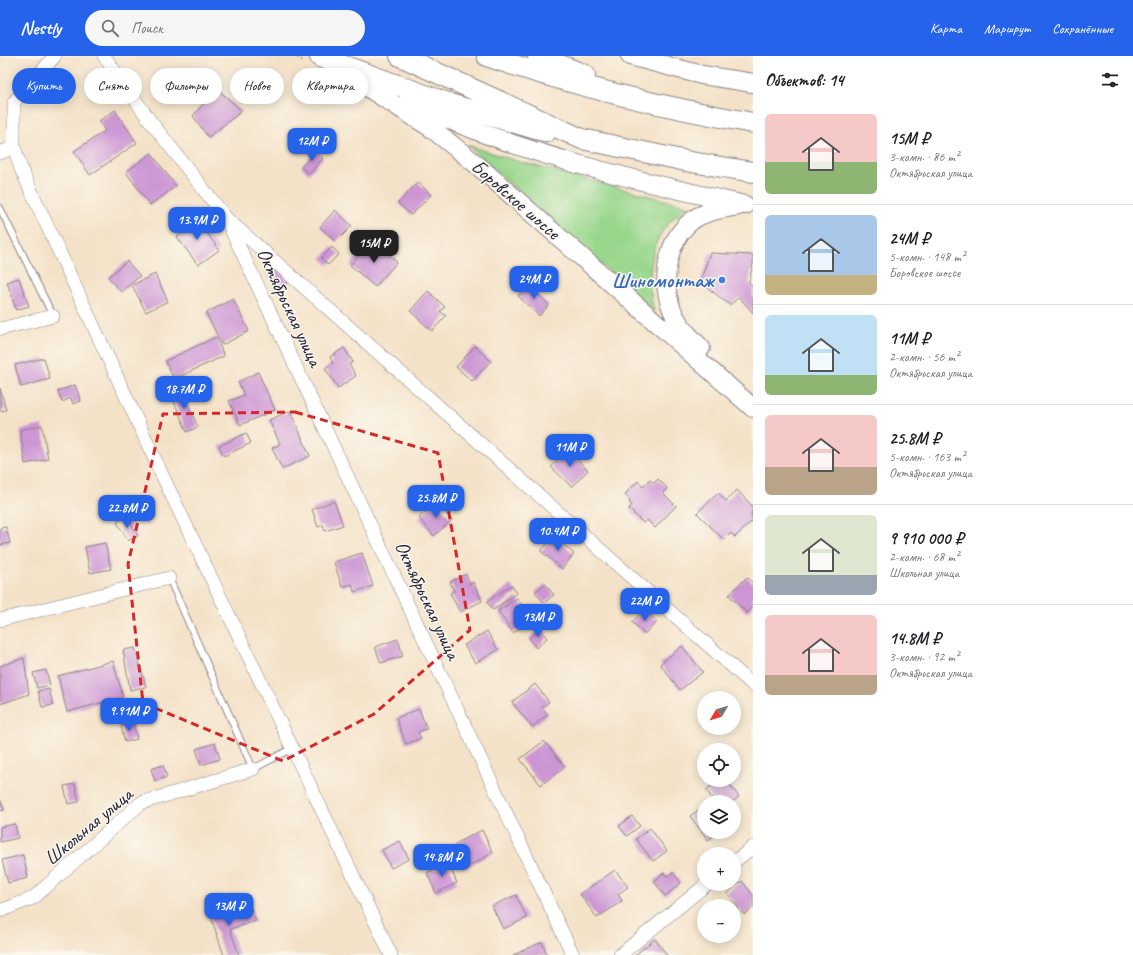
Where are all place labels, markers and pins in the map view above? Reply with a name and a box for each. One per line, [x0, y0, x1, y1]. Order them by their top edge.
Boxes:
pin: 12M ₽ [284, 128, 340, 162]
pin: 13.9M ₽ [160, 207, 234, 241]
pin: 15M ₽ [346, 230, 402, 264]
pin: 24M ₽ [506, 266, 562, 300]
place label: Шиномонтаж [612, 268, 716, 293]
marker: Шиномонтаж [717, 275, 727, 285]
pin: 18.7M ₽ [147, 376, 221, 410]
pin: 11M ₽ [542, 434, 598, 468]
pin: 25.8M ₽ [399, 485, 473, 519]
pin: 22.8M ₽ [90, 495, 164, 529]
pin: 10.4M ₽ [521, 518, 595, 552]
pin: 22M ₽ [617, 588, 673, 622]
pin: 13M ₽ [510, 604, 566, 638]
pin: 9.91M ₽ [92, 698, 166, 732]
pin: 14.8M ₽ [405, 844, 479, 878]
pin: 13M ₽ [201, 893, 257, 927]

